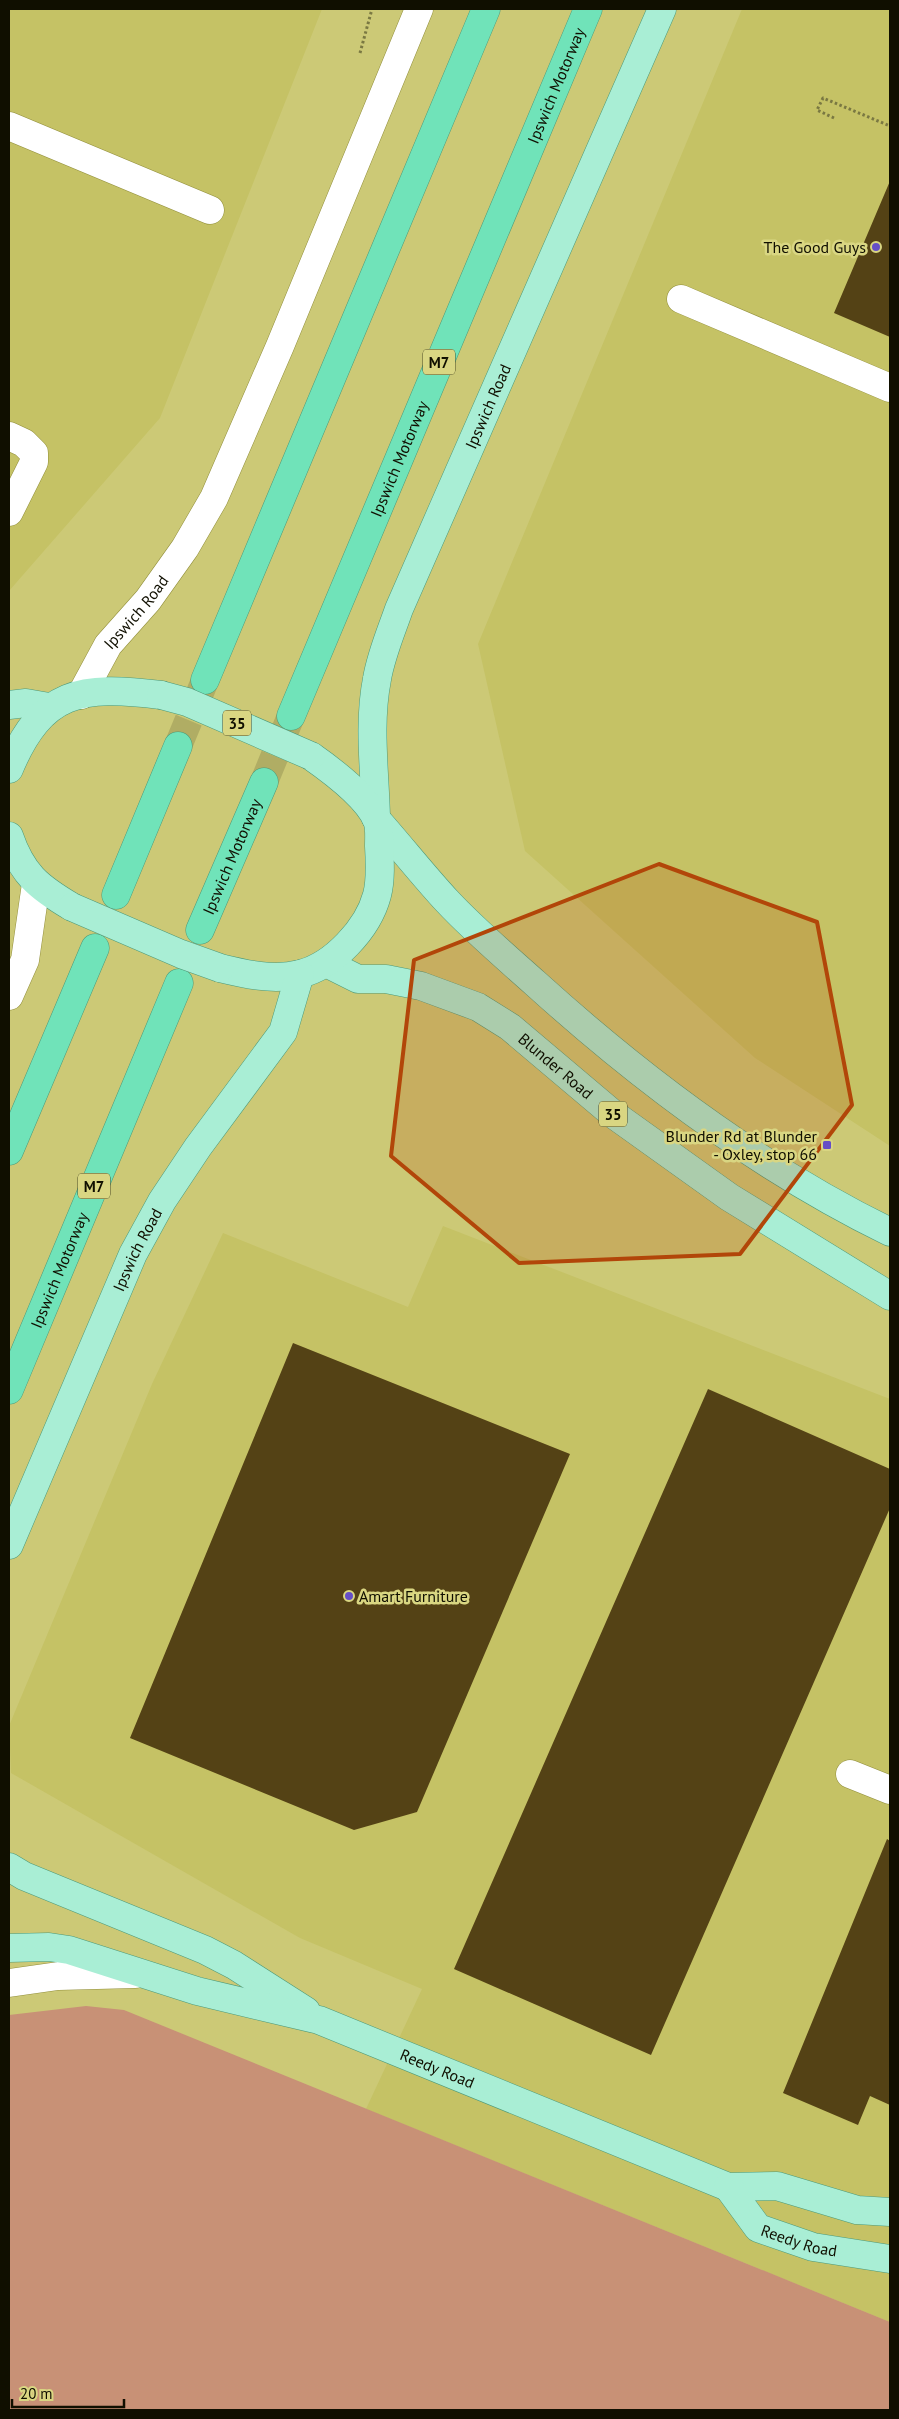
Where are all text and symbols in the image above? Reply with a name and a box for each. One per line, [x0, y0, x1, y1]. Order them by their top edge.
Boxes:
street label: Ipswich Motorway [523, 24, 589, 146]
place label: The Good Guys [764, 237, 866, 257]
marker: The Good Guys [870, 241, 882, 253]
road number: M7 [423, 350, 455, 374]
street label: Ipswich Road [461, 361, 515, 452]
street label: Ipswich Motorway [366, 397, 433, 520]
street label: Ipswich Road [99, 571, 172, 653]
road number: 35 [223, 710, 251, 736]
street label: Ipswich Motorway [198, 795, 266, 917]
street label: Blunder Road [514, 1028, 597, 1103]
road number: 35 [599, 1102, 627, 1126]
place label: Blunder Rd at Blunder - Oxley, stop 66 [666, 1126, 818, 1164]
marker: Blunder Rd at Blunder - Oxley, stop 66 [821, 1139, 833, 1151]
road number: M7 [78, 1174, 110, 1198]
street label: Ipswich Road [108, 1205, 166, 1294]
street label: Ipswich Motorway [26, 1208, 92, 1331]
place label: Amart Furniture [359, 1586, 468, 1606]
marker: Amart Furniture [343, 1590, 355, 1602]
street label: Reedy Road [397, 2044, 478, 2092]
street label: Reedy Road [758, 2220, 839, 2261]
scale bar [12, 2376, 125, 2408]
text: 20 m [20, 2384, 53, 2403]

